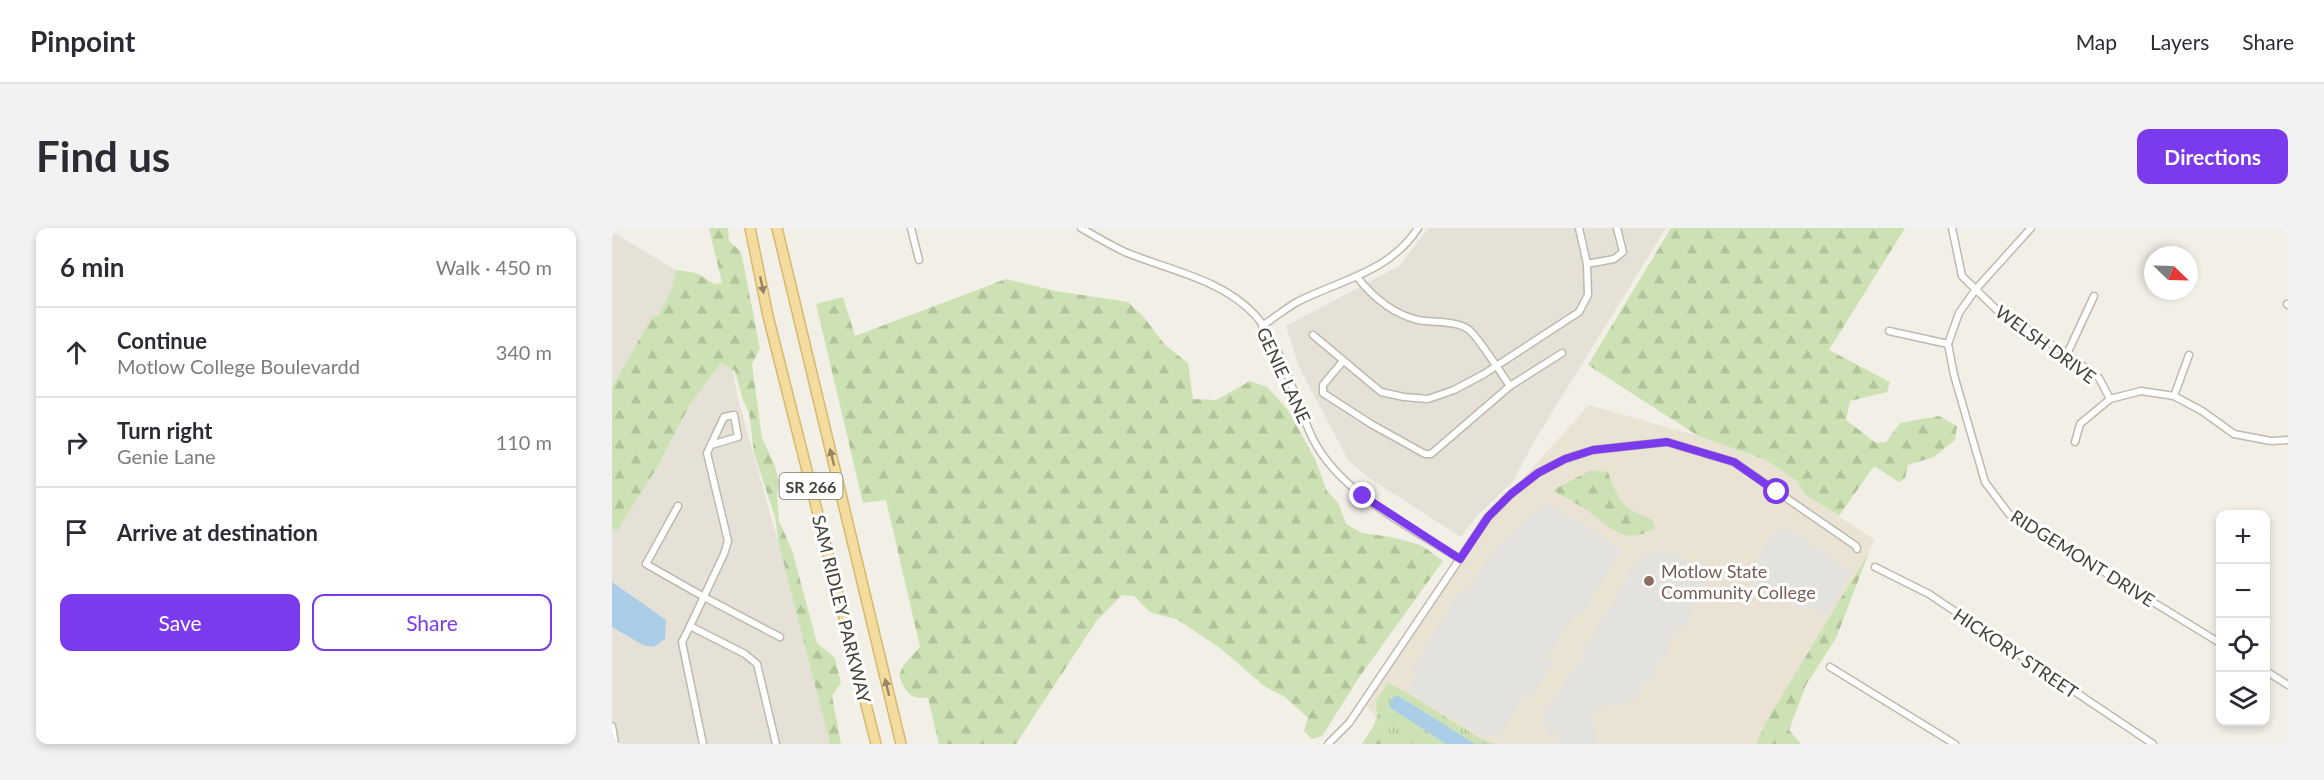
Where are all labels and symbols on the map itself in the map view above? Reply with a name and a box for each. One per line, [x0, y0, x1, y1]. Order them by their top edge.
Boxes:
north arrow [2144, 246, 2198, 300]
one-way arrow [758, 276, 767, 295]
street label: WELSH DRIVE [1991, 300, 2101, 388]
street label: GENIE LANE [1252, 324, 1316, 426]
one-way arrow [826, 447, 836, 466]
road number: SR 266 [780, 473, 842, 499]
route start [1763, 478, 1789, 504]
route end [1349, 482, 1375, 508]
street label: RIDGEMONT DRIVE [2007, 505, 2159, 611]
street label: SAM RIDLEY PARKWAY [808, 513, 876, 706]
place label: Motlow State Community College [1661, 560, 1816, 603]
marker: Motlow State Community College [1642, 574, 1656, 588]
street label: HICKORY STREET [1950, 603, 2083, 703]
one-way arrow [882, 678, 892, 696]

